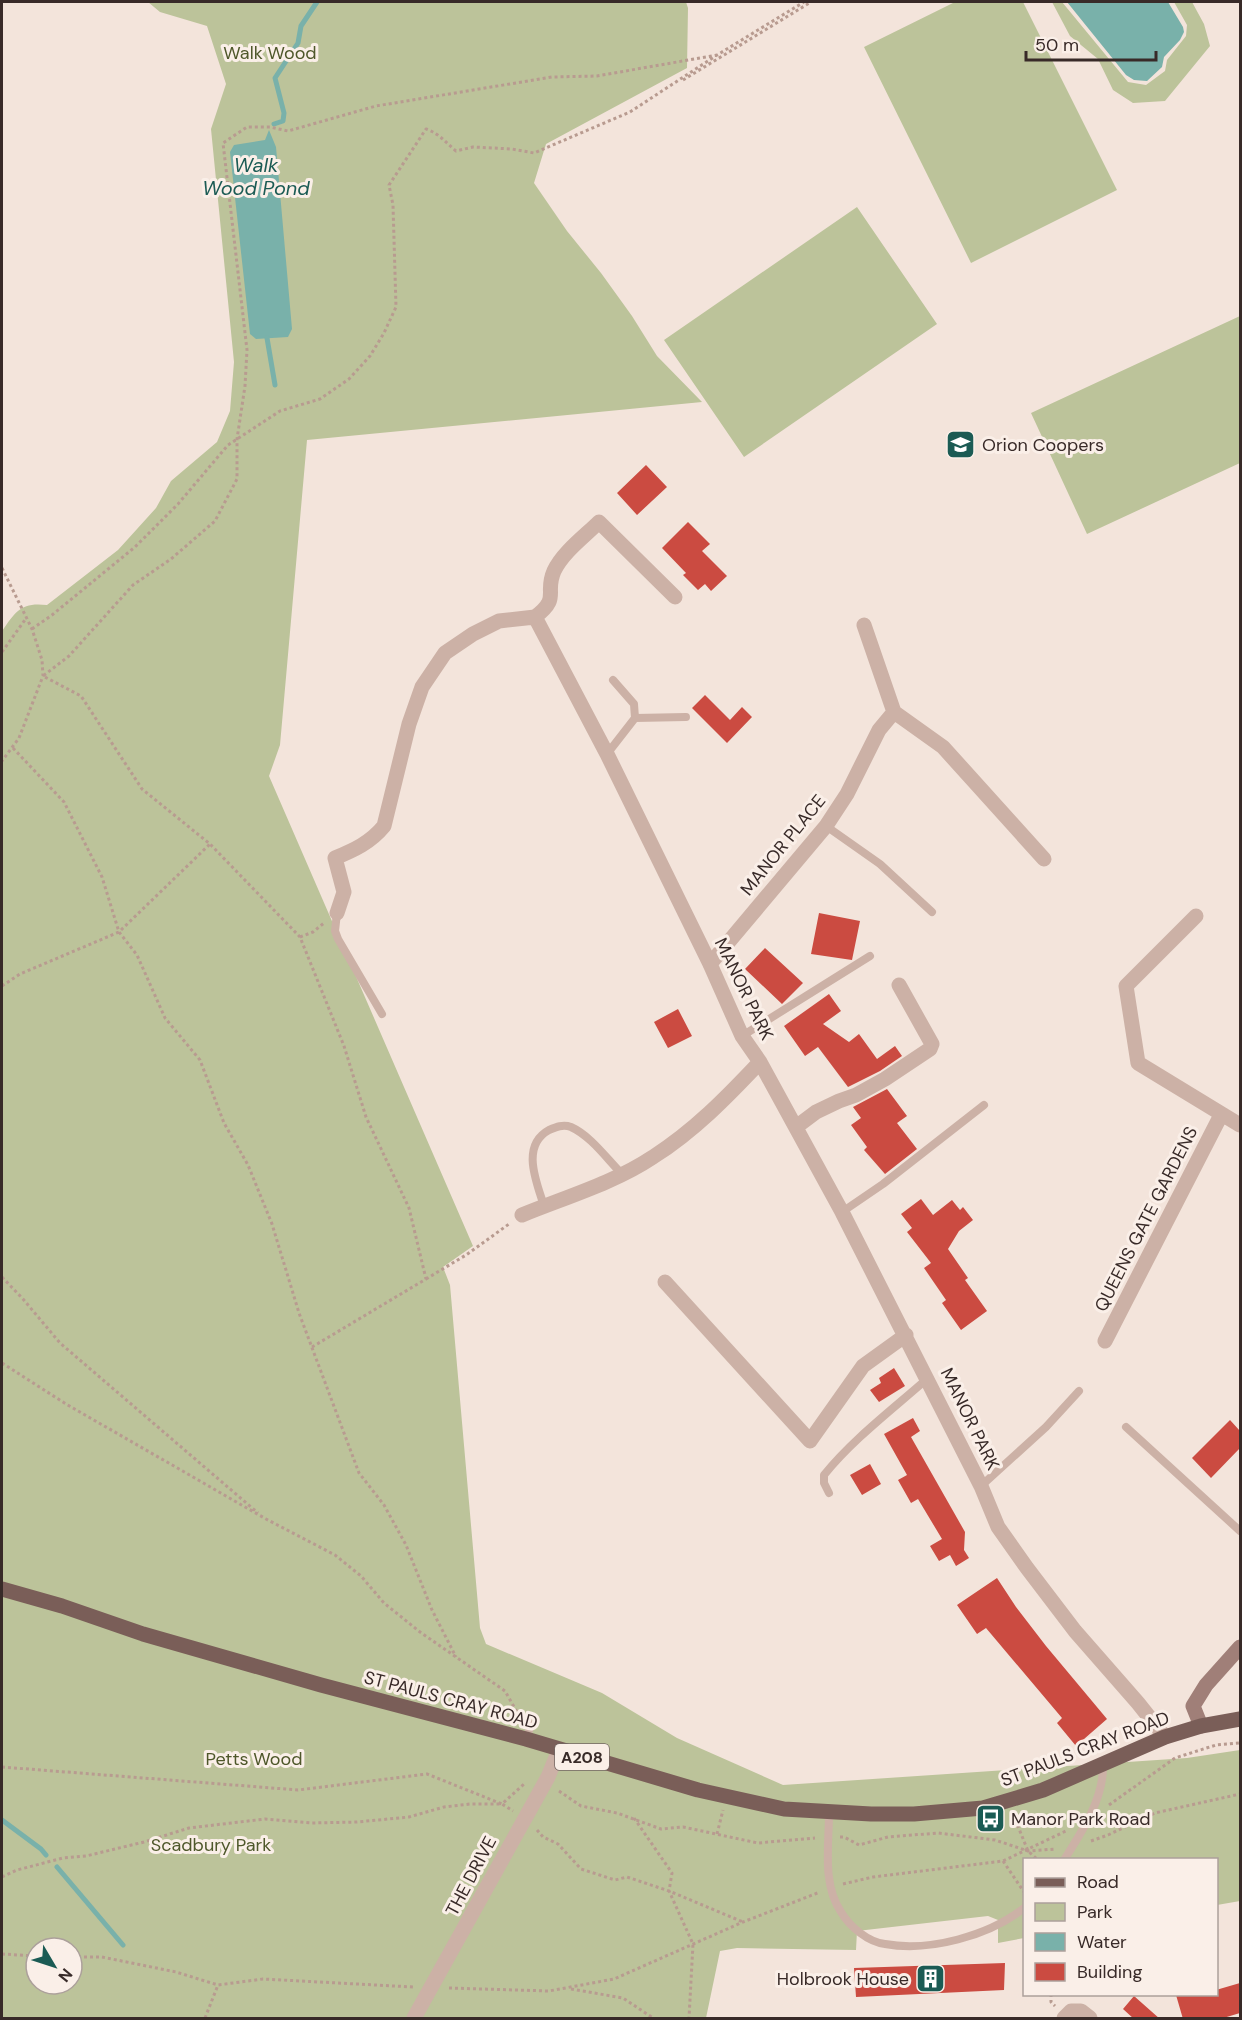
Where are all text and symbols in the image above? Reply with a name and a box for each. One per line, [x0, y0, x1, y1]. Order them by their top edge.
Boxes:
scale bar [1026, 24, 1156, 62]
text: 50 m [1035, 33, 1079, 57]
park label: Walk Wood [223, 41, 317, 65]
water label: Walk Wood Pond [202, 152, 310, 201]
school or university icon: Orion Coopers [945, 429, 977, 461]
place label: Orion Coopers [982, 433, 1104, 457]
street label: MANOR PLACE [735, 790, 831, 900]
street label: MANOR PARK [709, 934, 779, 1045]
street label: QUEENS GATE GARDENS [1089, 1122, 1203, 1316]
street label: MANOR PARK [935, 1364, 1005, 1475]
street label: ST PAULS CRAY ROAD [362, 1665, 540, 1735]
street label: ST PAULS CRAY ROAD [997, 1706, 1173, 1792]
road number: A208 [555, 1744, 609, 1770]
park label: Petts Wood [206, 1747, 302, 1771]
bus stop icon: Manor Park Road [974, 1803, 1006, 1835]
place label: Manor Park Road [1011, 1807, 1151, 1831]
street label: THE DRIVE [440, 1832, 502, 1920]
park label: Scadbury Park [151, 1833, 271, 1857]
legend [1023, 1858, 1218, 1996]
text: Road [1077, 1870, 1119, 1894]
text: Park [1077, 1900, 1113, 1924]
text: Water [1077, 1930, 1127, 1954]
north arrow [24, 1936, 84, 1996]
text: Building [1077, 1960, 1142, 1984]
building icon: Holbrook House [914, 1963, 946, 1995]
text: N [53, 1964, 77, 1986]
place label: Holbrook House [777, 1967, 909, 1991]

